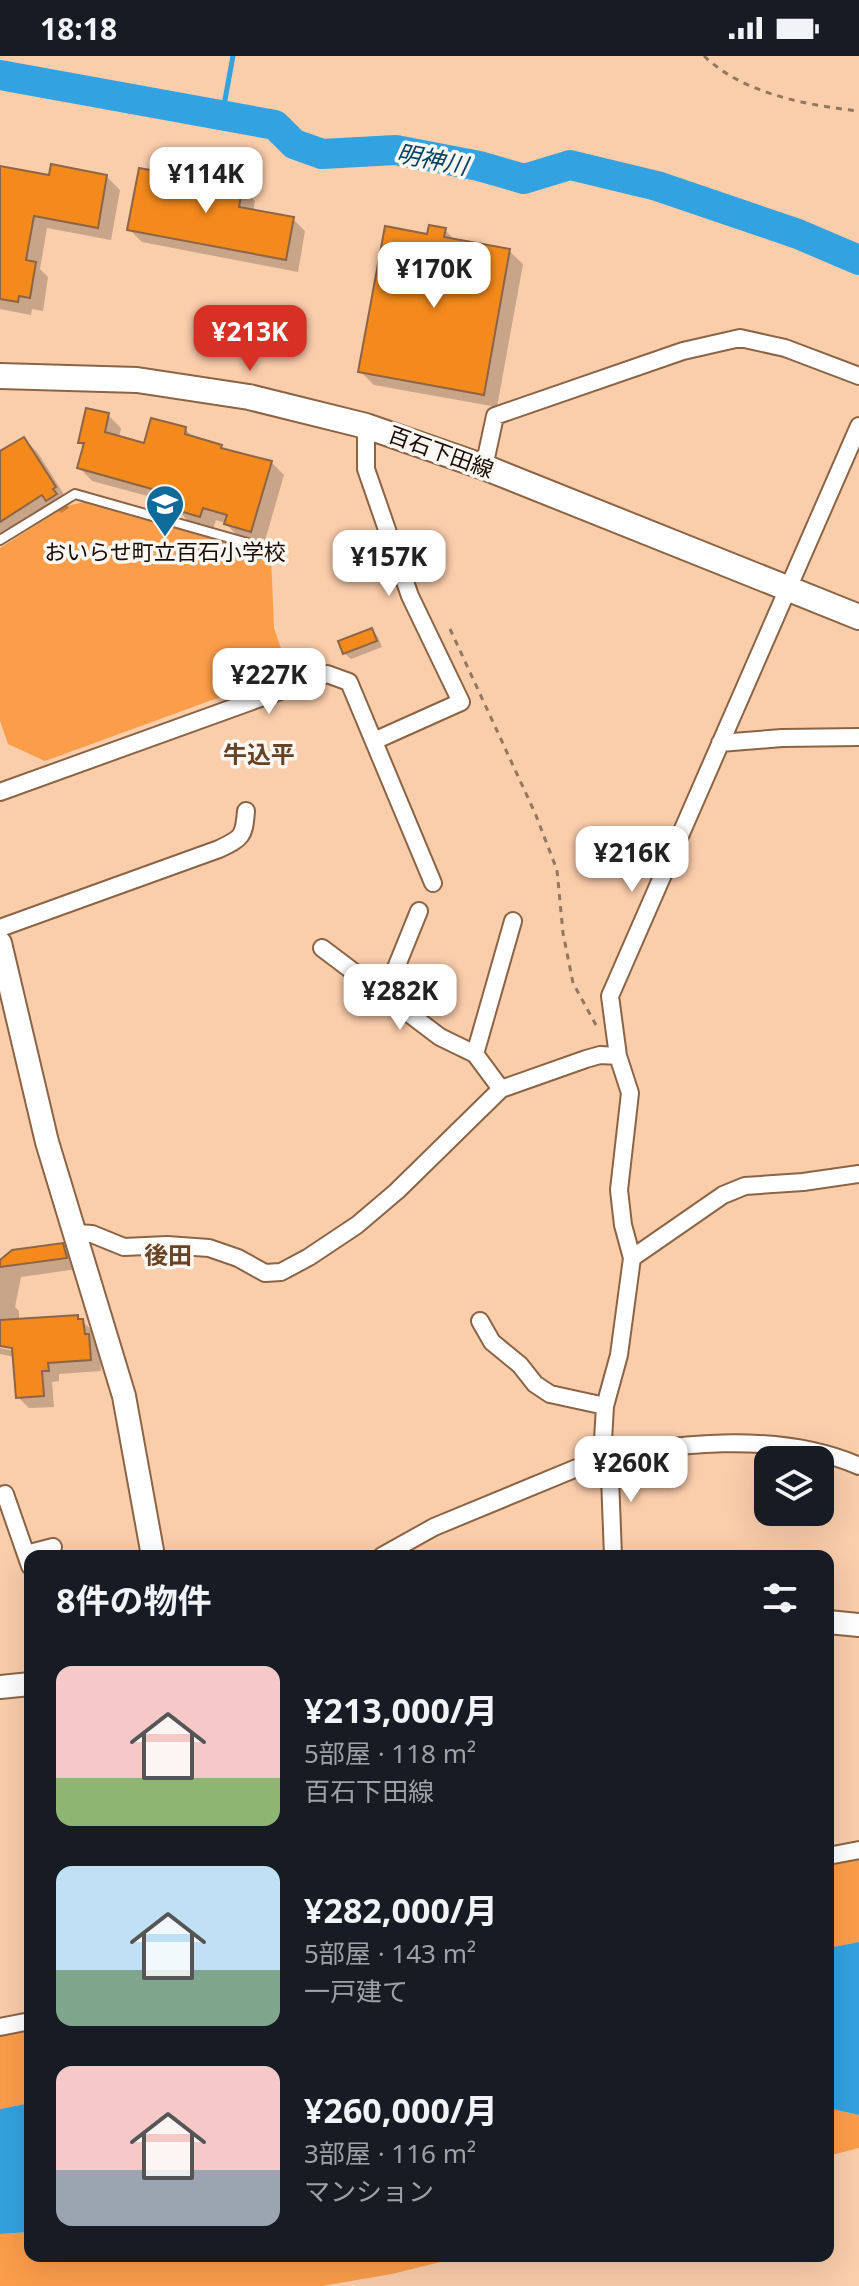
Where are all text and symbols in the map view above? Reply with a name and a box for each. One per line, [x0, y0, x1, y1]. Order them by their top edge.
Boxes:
text: 18:18 [40, 8, 117, 49]
water label: 明神川 [394, 135, 474, 182]
pin: ¥114K [150, 147, 262, 215]
text: ¥114K [168, 155, 244, 191]
pin: ¥170K [378, 242, 490, 310]
text: ¥170K [396, 250, 472, 286]
pin: ¥213K [194, 305, 306, 373]
text: ¥213K [212, 313, 288, 349]
street label: 百石下田線 [385, 418, 498, 484]
school or university icon: おいらせ町立百石小学校 [144, 483, 186, 538]
pin: ¥157K [333, 530, 445, 598]
place label: おいらせ町立百石小学校 [44, 536, 286, 566]
text: ¥157K [351, 538, 427, 574]
pin: ¥227K [213, 648, 325, 716]
text: ¥227K [231, 656, 307, 692]
district label: 牛込平 [223, 737, 295, 770]
pin: ¥216K [576, 826, 688, 894]
text: ¥216K [594, 834, 670, 870]
pin: ¥282K [344, 964, 456, 1032]
text: ¥282K [362, 972, 438, 1008]
district label: 後田 [144, 1238, 192, 1271]
pin: ¥260K [575, 1436, 687, 1504]
text: ¥260K [593, 1444, 669, 1480]
map controls [754, 1446, 834, 1526]
button: layers [754, 1446, 834, 1526]
icon: filters [758, 1576, 802, 1620]
text: 8件の物件 [56, 1577, 211, 1623]
text: ¥213,000/月 [304, 1687, 498, 1733]
icon: home [120, 1698, 216, 1794]
text: 5部屋 · 118 m² [304, 1735, 476, 1771]
text: 百石下田線 [304, 1773, 434, 1809]
text: ¥282,000/月 [304, 1887, 498, 1933]
icon: home [120, 1898, 216, 1994]
text: 5部屋 · 143 m² [304, 1935, 476, 1971]
text: 一戸建て [304, 1973, 408, 2009]
text: ¥260,000/月 [304, 2087, 498, 2133]
icon: home [120, 2098, 216, 2194]
text: 3部屋 · 116 m² [304, 2135, 476, 2171]
text: マンション [304, 2173, 434, 2209]

